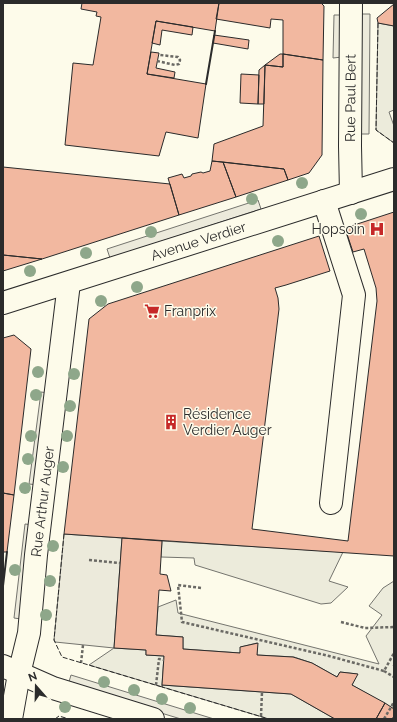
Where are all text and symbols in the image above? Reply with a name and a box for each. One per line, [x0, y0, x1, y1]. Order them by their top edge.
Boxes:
street label: Rue Paul Bert [342, 54, 359, 142]
street label: Avenue Verdier [149, 218, 248, 264]
hospital icon: Hopsoin [368, 220, 386, 238]
place label: Hopsoin [312, 221, 365, 237]
supermarket icon: Franprix [143, 302, 161, 320]
place label: Franprix [164, 303, 216, 319]
place label: Résidence Verdier Auger [183, 406, 272, 438]
building icon: Résidence Verdier Auger [162, 413, 180, 431]
street label: Rue Arthur Auger [28, 445, 57, 558]
north arrow [16, 666, 56, 706]
text: N [27, 670, 39, 685]

